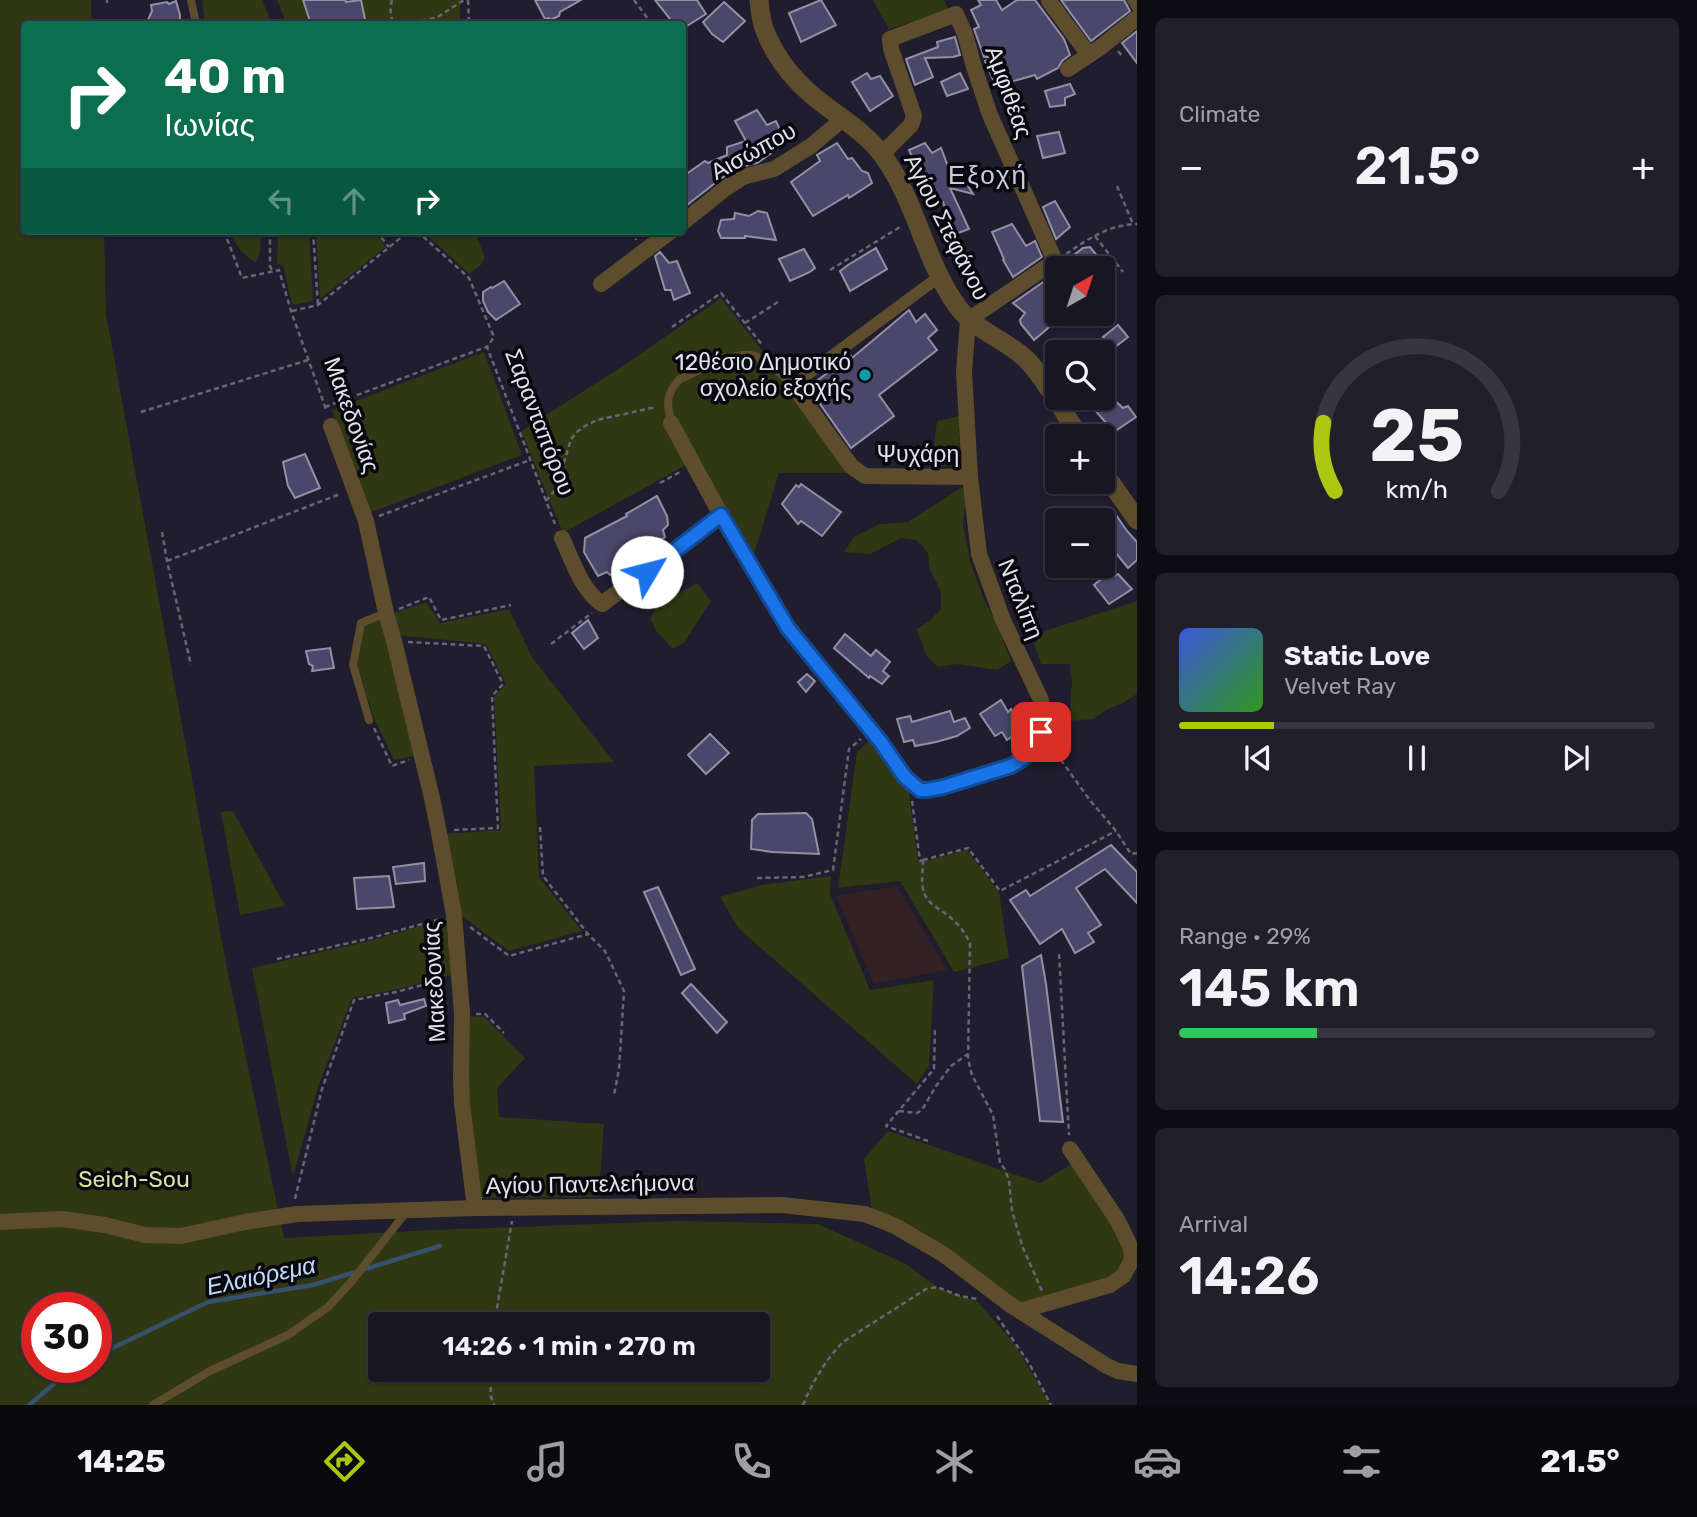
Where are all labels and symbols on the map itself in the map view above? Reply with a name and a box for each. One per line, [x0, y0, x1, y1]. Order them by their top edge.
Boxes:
street label: Αμφιθέας [979, 42, 1039, 142]
street label: Αισώπου [705, 116, 801, 186]
street label: Αγίου Στεφάνου [898, 149, 996, 305]
district label: Εξοχή [948, 160, 1028, 191]
north arrow [1045, 256, 1115, 326]
street label: Σαρανταπόρου [499, 345, 581, 499]
place label: 12θέσιο Δημοτικό σχολείο εξοχής [675, 348, 851, 402]
street label: Μακεδονίας [318, 353, 386, 477]
marker: 12θέσιο Δημοτικό σχολείο εξοχής [857, 367, 873, 383]
street label: Ψυχάρη [877, 440, 959, 468]
position arrow [610, 535, 684, 609]
street label: Νταλίπη [992, 555, 1050, 643]
pin [1011, 702, 1071, 762]
street label: Μακεδονίας [417, 921, 451, 1043]
park label: Seich-Sou [78, 1165, 190, 1193]
street label: Αγίου Παντελεήμονα [485, 1168, 695, 1200]
water label: Ελαιόρεμα [204, 1250, 319, 1301]
speed limit sign: 30 [21, 1292, 112, 1383]

